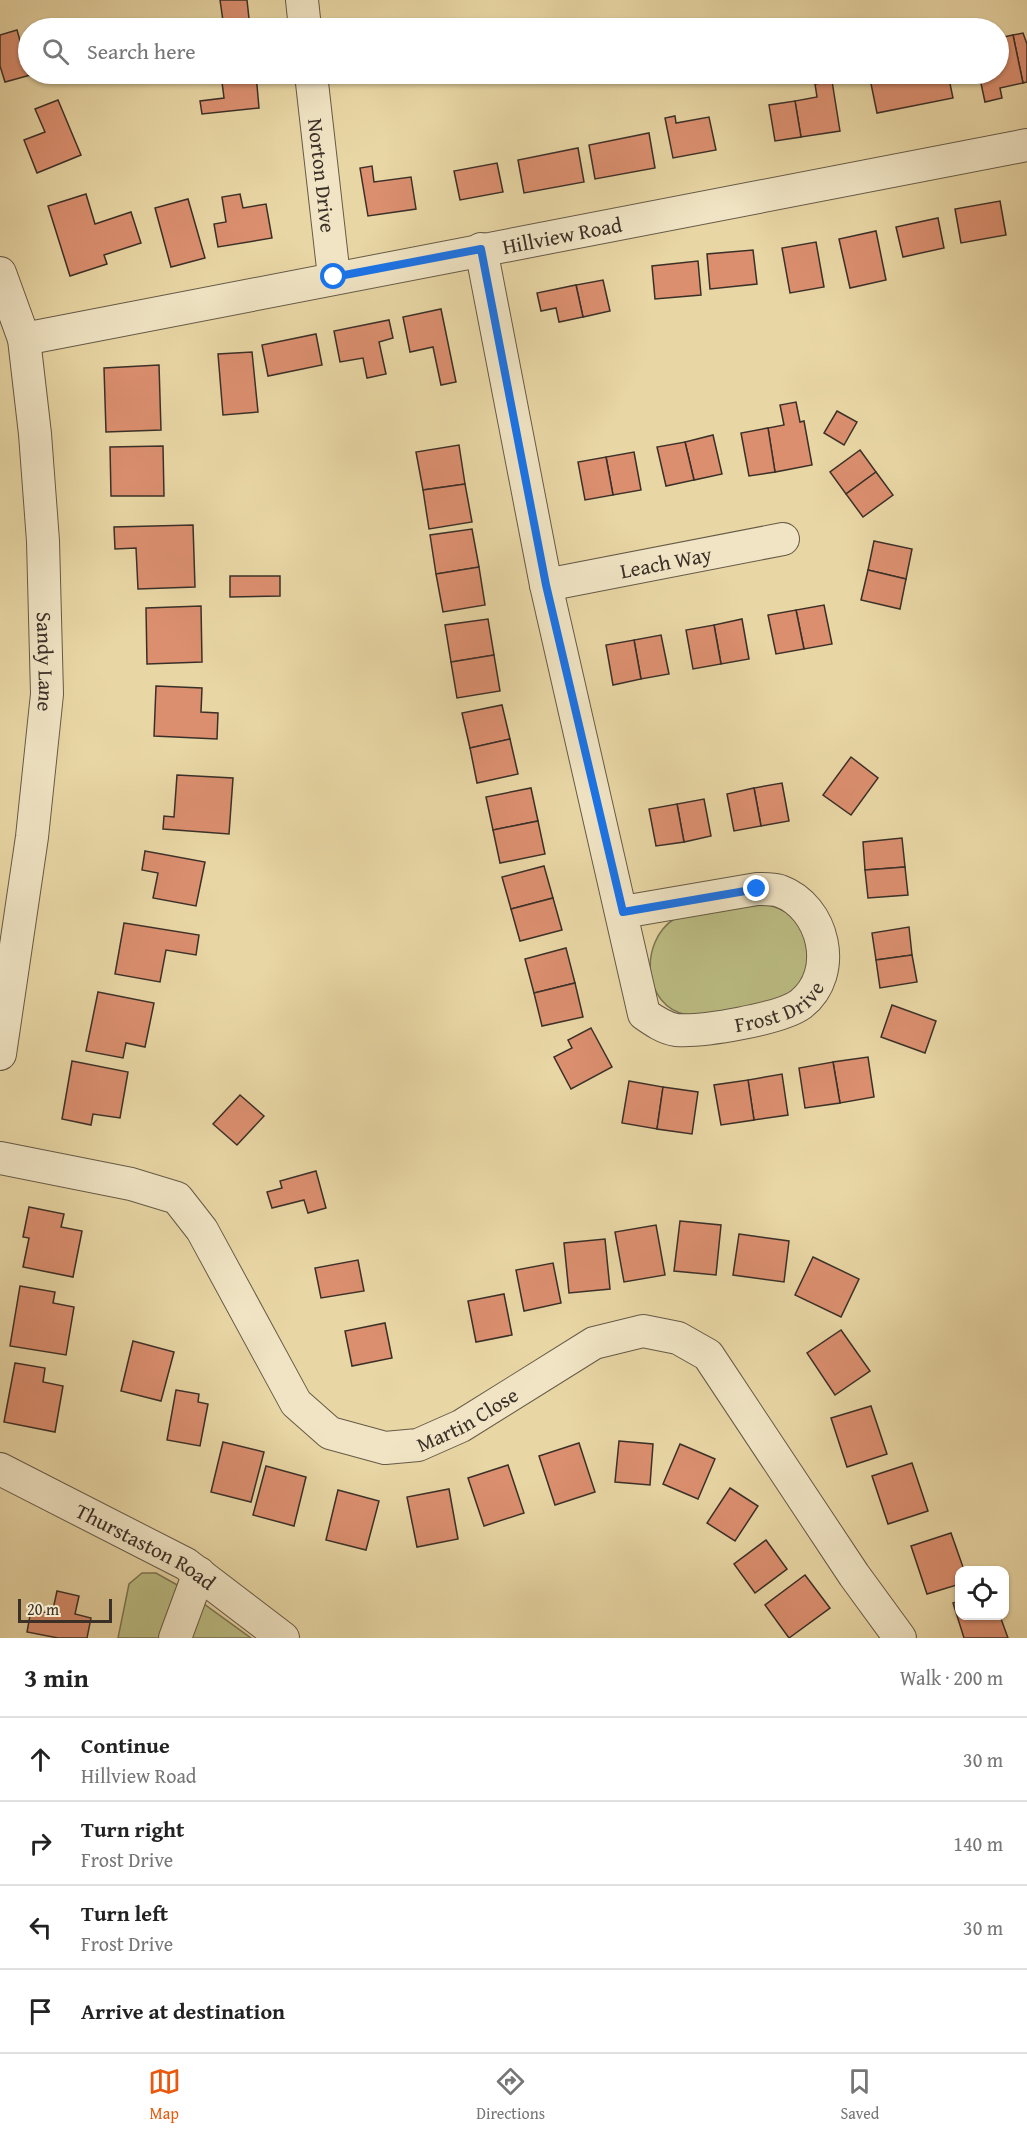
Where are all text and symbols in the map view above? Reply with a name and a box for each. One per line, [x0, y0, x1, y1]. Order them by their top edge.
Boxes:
search box [18, 18, 1009, 84]
icon: search [39, 35, 72, 68]
text: Search here [87, 35, 196, 67]
street label: Norton Drive [301, 117, 344, 234]
street label: Hillview Road [499, 208, 625, 262]
route start [320, 263, 346, 289]
street label: Leach Way [617, 538, 715, 586]
street label: Sandy Lane [29, 611, 63, 714]
route end [743, 875, 769, 901]
street label: Frost Drive [732, 975, 831, 1040]
street label: Martin Close [411, 1379, 524, 1459]
street label: Thurstaston Road [70, 1495, 223, 1598]
map controls [955, 1566, 1009, 1620]
button: locate [955, 1566, 1009, 1620]
scale bar [18, 1596, 112, 1624]
text: 20 m [27, 1597, 59, 1621]
text: 3 min [24, 1658, 89, 1697]
text: Walk · 200 m [900, 1663, 1003, 1692]
text: Continue [81, 1729, 170, 1761]
icon: ahead [24, 1743, 57, 1776]
text: 30 m [963, 1745, 1003, 1774]
text: Hillview Road [81, 1761, 197, 1790]
text: Turn right [81, 1813, 184, 1845]
icon: right [24, 1827, 57, 1860]
text: 140 m [953, 1829, 1003, 1858]
text: Frost Drive [81, 1845, 173, 1874]
text: Turn left [81, 1897, 168, 1929]
icon: left [24, 1911, 57, 1944]
text: 30 m [963, 1913, 1003, 1942]
text: Frost Drive [81, 1929, 173, 1958]
icon: arrive [24, 1995, 57, 2028]
text: Arrive at destination [81, 1995, 285, 2027]
tab: Map [148, 2065, 181, 2125]
tab: Directions [476, 2065, 545, 2125]
tab: Saved [840, 2065, 879, 2125]

